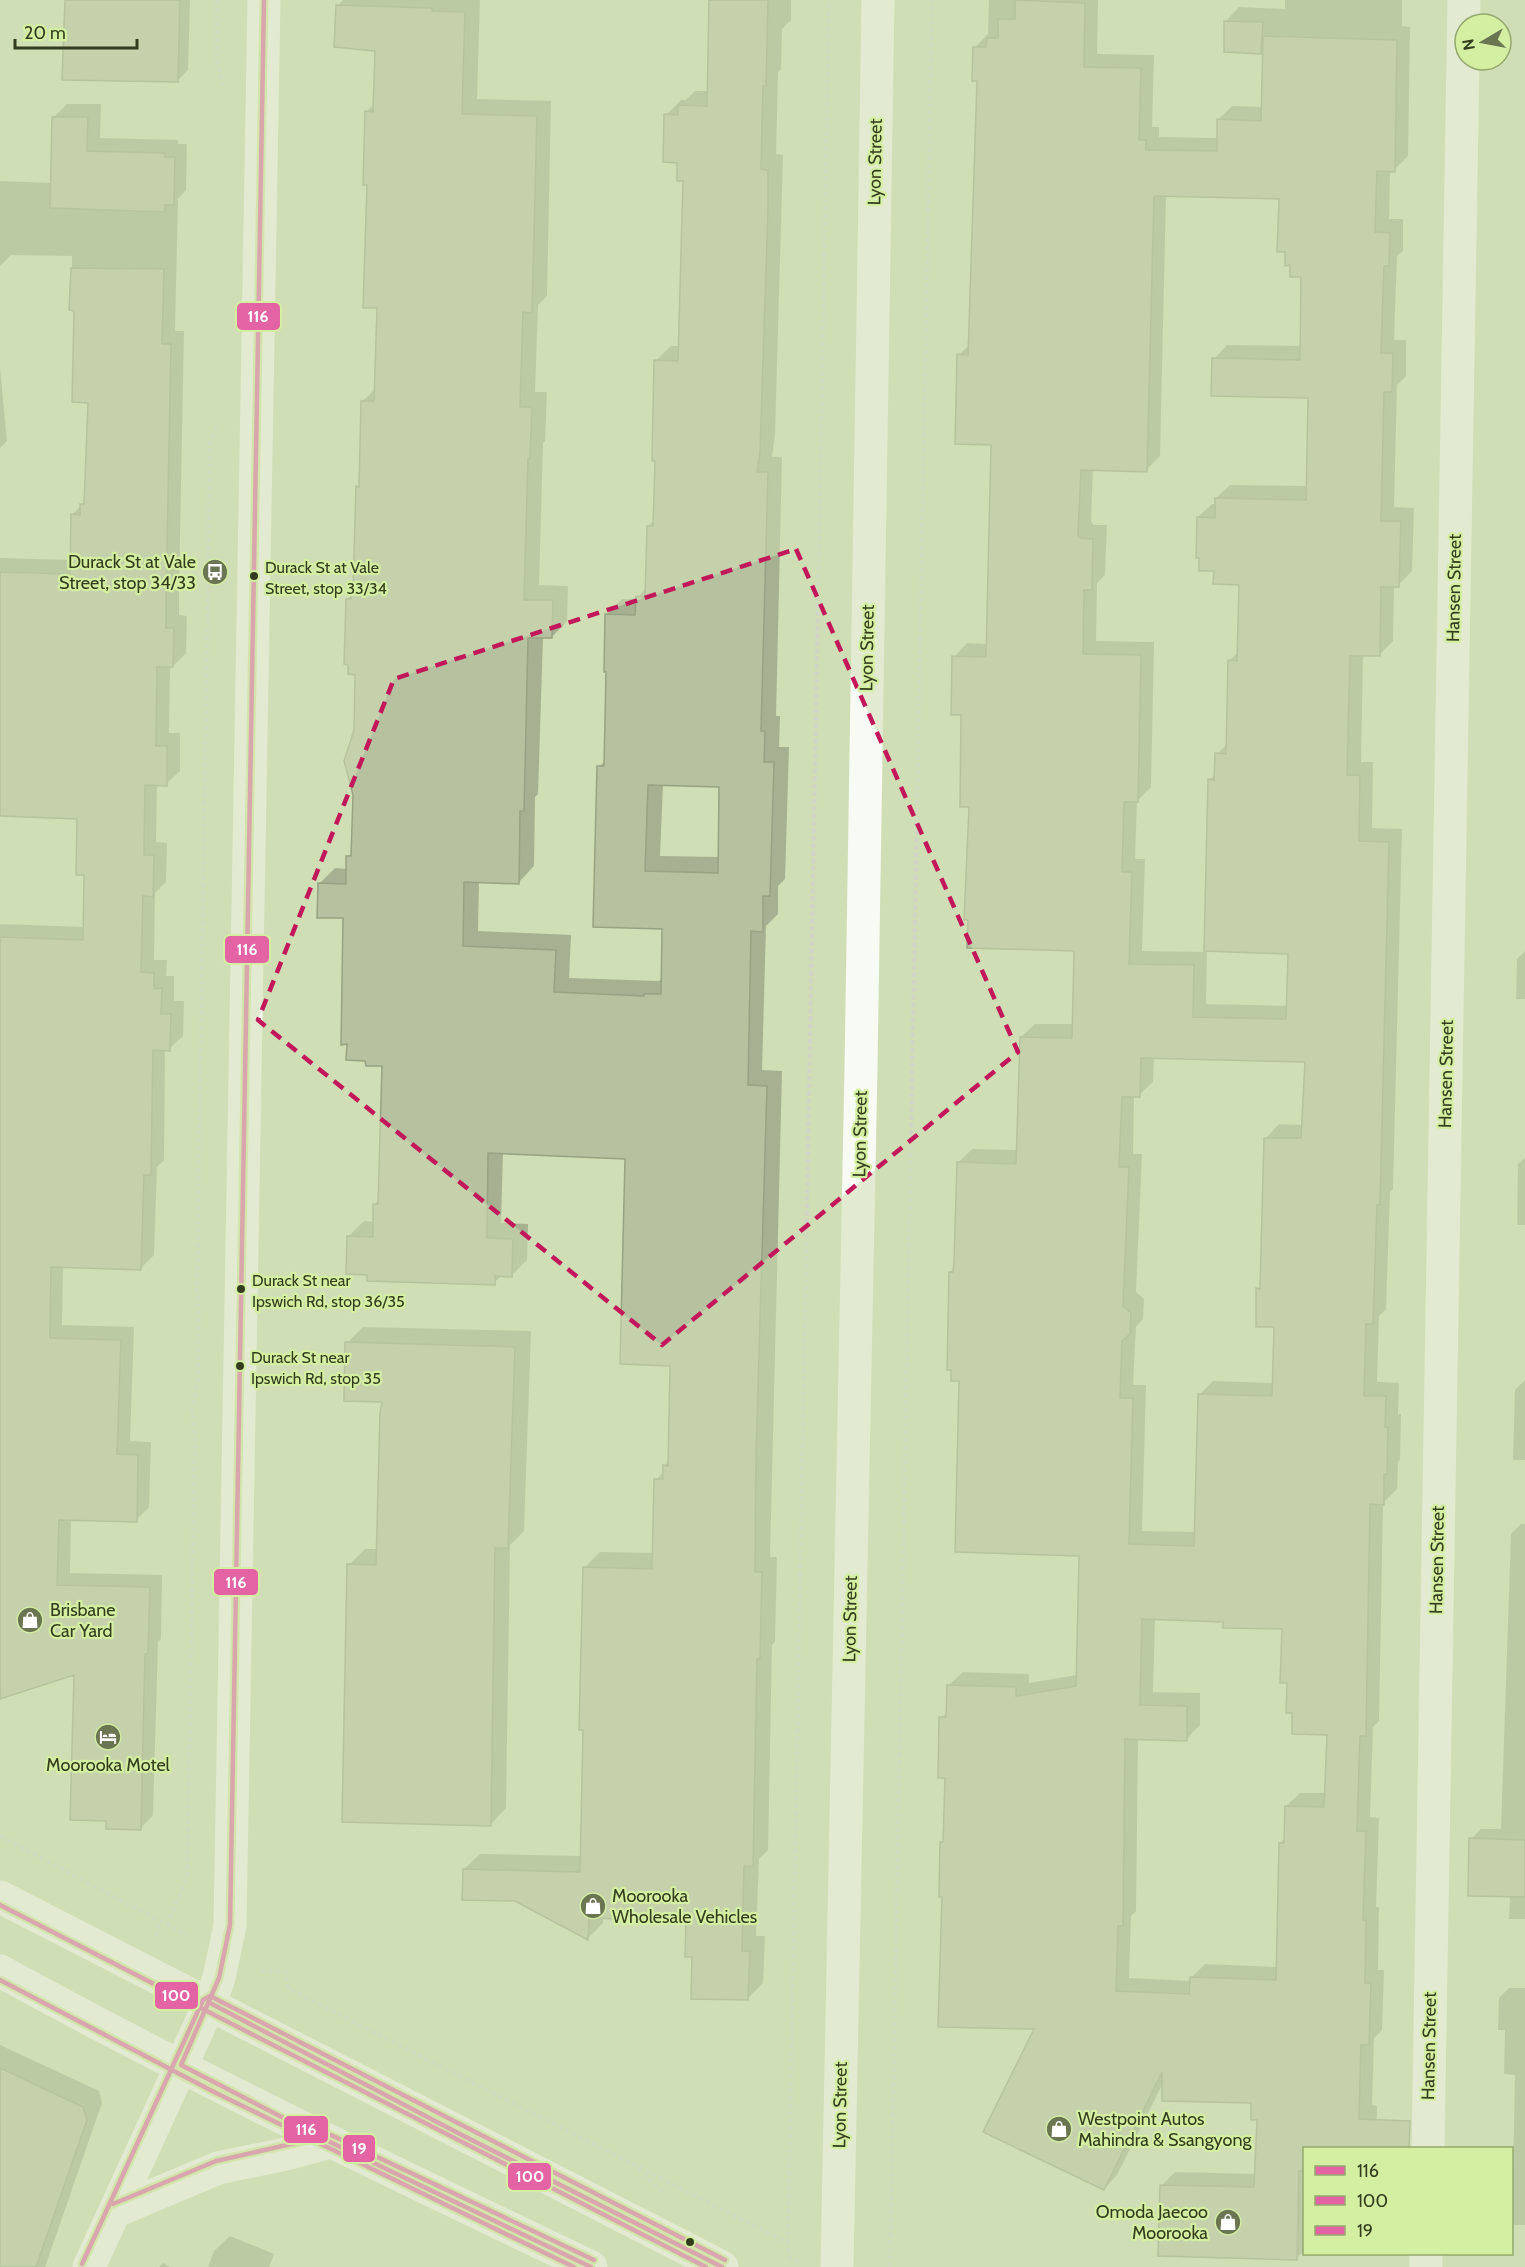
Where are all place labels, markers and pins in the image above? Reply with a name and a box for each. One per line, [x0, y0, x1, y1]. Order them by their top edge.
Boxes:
place label: Durack St at Vale Street, stop 34/33 [59, 551, 196, 594]
bus stop icon: Durack St at Vale Street, stop 34/33 [200, 557, 230, 587]
place label: Durack St at Vale Street, stop 33/34 [265, 558, 387, 598]
marker: Durack St at Vale Street, stop 33/34 [248, 570, 260, 582]
place label: Durack St near Ipswich Rd, stop 36/35 [252, 1271, 405, 1311]
marker: Durack St near Ipswich Rd, stop 36/35 [235, 1283, 247, 1295]
place label: Durack St near Ipswich Rd, stop 35 [251, 1348, 381, 1388]
marker: Durack St near Ipswich Rd, stop 35 [234, 1360, 246, 1372]
place label: Brisbane Car Yard [50, 1599, 116, 1642]
shop icon: Brisbane Car Yard [15, 1605, 45, 1635]
hotel icon: Moorooka Motel [93, 1722, 123, 1752]
place label: Moorooka Motel [46, 1754, 171, 1776]
place label: Moorooka Wholesale Vehicles [612, 1885, 757, 1928]
shop icon: Moorooka Wholesale Vehicles [578, 1891, 608, 1921]
place label: Westpoint Autos Mahindra & Ssangyong [1078, 2108, 1252, 2151]
shop icon: Westpoint Autos Mahindra & Ssangyong [1044, 2114, 1074, 2144]
place label: Omoda Jaecoo Moorooka [1096, 2201, 1208, 2244]
shop icon: Omoda Jaecoo Moorooka [1213, 2207, 1243, 2237]
unlabelled marker [684, 2236, 696, 2248]

